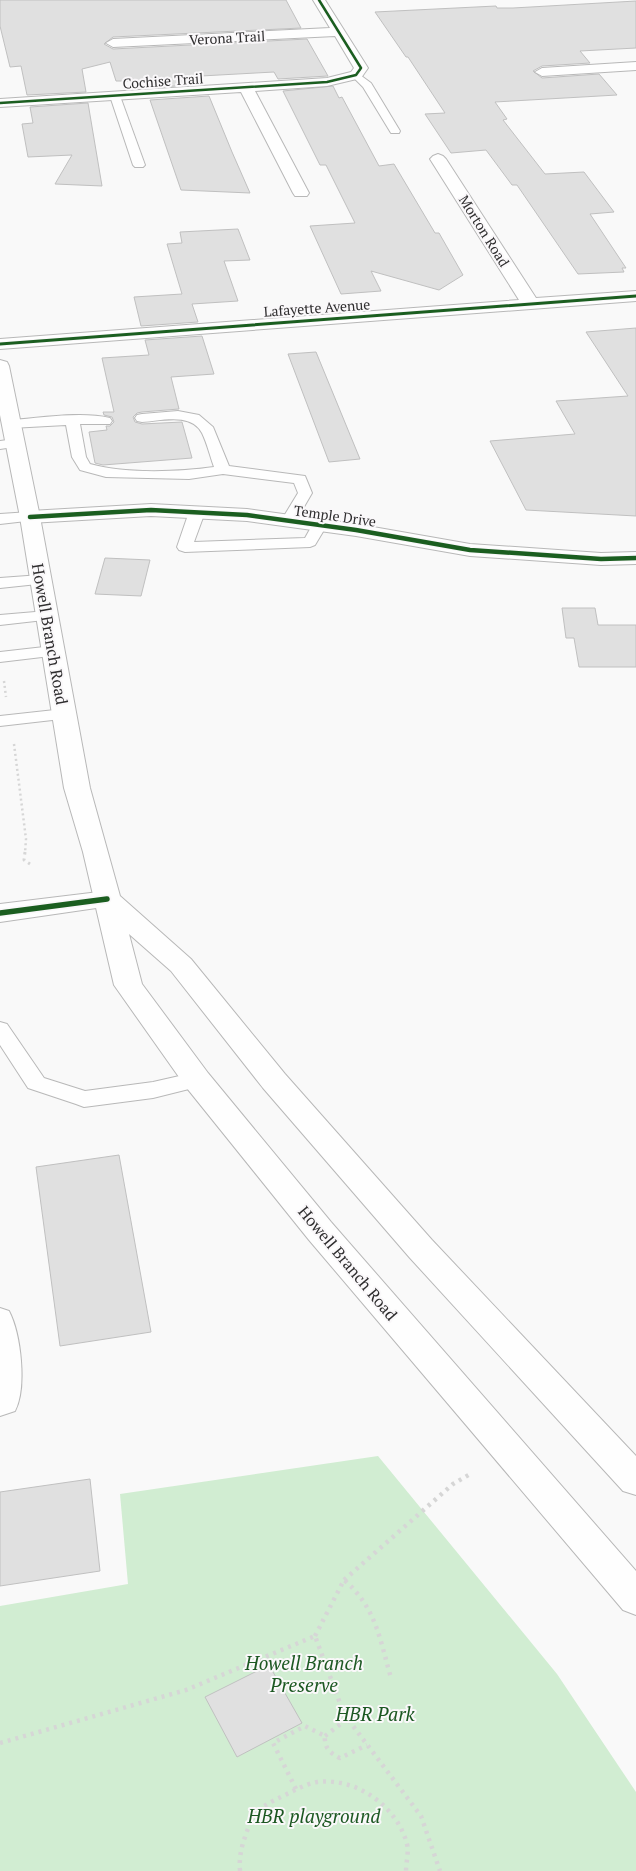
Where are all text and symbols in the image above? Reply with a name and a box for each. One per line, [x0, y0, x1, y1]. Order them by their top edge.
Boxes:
street label: Verona Trail [188, 26, 266, 49]
street label: Cochise Trail [122, 68, 204, 93]
street label: Morton Road [455, 191, 514, 270]
street label: Lafayette Avenue [263, 294, 371, 321]
street label: Temple Drive [293, 500, 377, 531]
street label: Howell Branch Road [27, 562, 73, 707]
street label: Howell Branch Road [294, 1201, 403, 1325]
park label: Howell Branch Preserve [244, 1650, 363, 1697]
park label: HBR Park [334, 1701, 415, 1726]
park label: HBR playground [246, 1803, 381, 1828]

